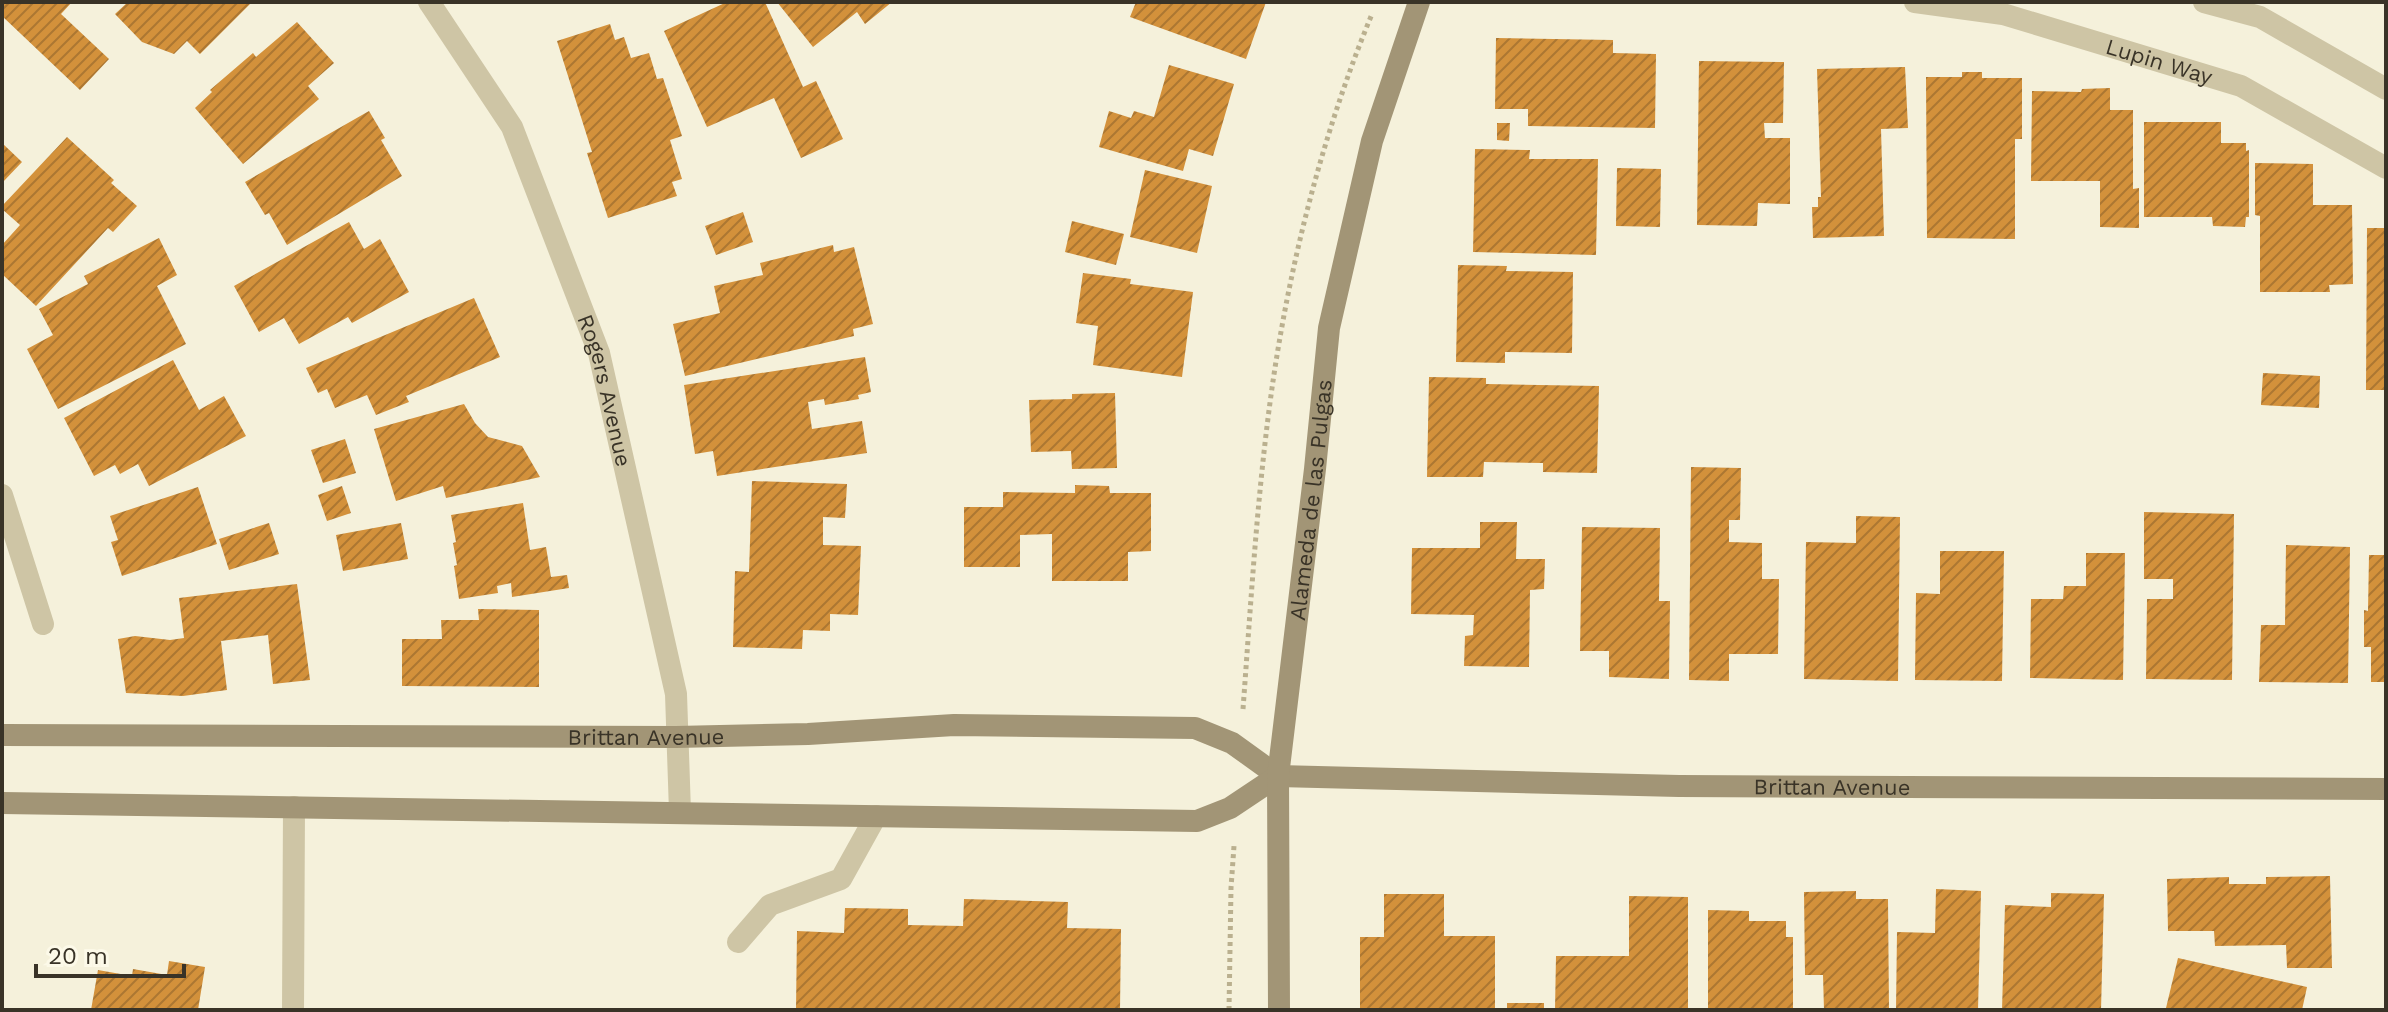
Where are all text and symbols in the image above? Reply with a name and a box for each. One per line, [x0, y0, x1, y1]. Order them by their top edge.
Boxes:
street label: Lupin Way [2103, 33, 2216, 89]
street label: Rogers Avenue [573, 311, 637, 469]
street label: Alameda de las Pulgas [1284, 378, 1336, 622]
street label: Brittan Avenue [568, 723, 725, 750]
street label: Brittan Avenue [1754, 774, 1910, 799]
scale bar [36, 928, 184, 978]
text: 20 m [48, 942, 108, 970]

